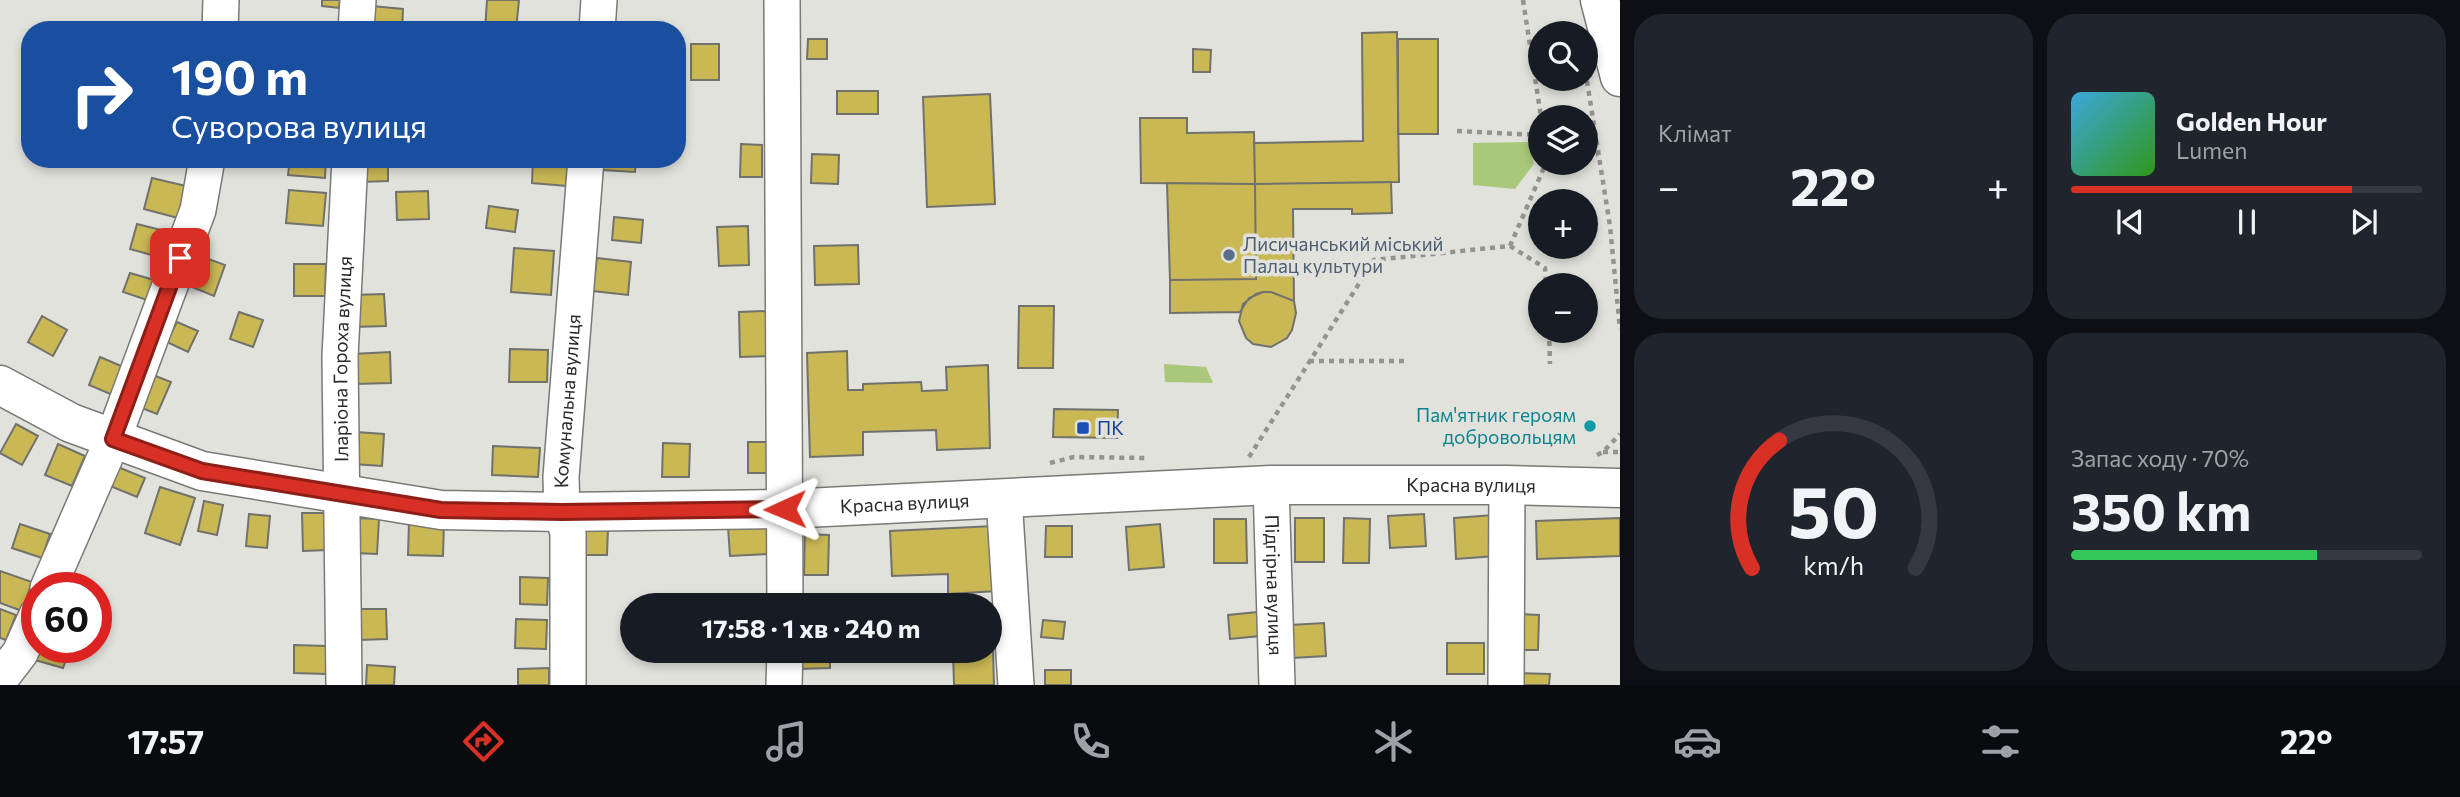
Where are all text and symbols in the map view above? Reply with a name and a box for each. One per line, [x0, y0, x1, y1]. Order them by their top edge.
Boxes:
map controls [1528, 21, 1598, 343]
button: search [1528, 21, 1598, 91]
text: 190 m [171, 45, 308, 105]
icon: right [56, 49, 147, 140]
text: Суворова вулиця [171, 105, 427, 145]
button: layers [1528, 105, 1598, 175]
text: Golden Hour [2176, 105, 2327, 136]
text: Клімат [1658, 119, 1732, 147]
text: Lumen [2176, 136, 2247, 164]
text: 22° [1790, 153, 1876, 217]
text: − [1658, 162, 1680, 209]
text: + [1987, 162, 2009, 209]
button: + [1528, 189, 1598, 259]
icon: previous [2111, 203, 2149, 241]
icon: pause [2228, 203, 2266, 241]
icon: next [2345, 203, 2383, 241]
pin [150, 228, 210, 288]
place label: Лисичанський міський Палац культури [1243, 232, 1444, 277]
icon: arrive [161, 239, 199, 277]
marker: Лисичанський міський Палац культури [1221, 247, 1237, 263]
street label: Іларіона Гороха вулиця [328, 255, 356, 462]
button: − [1528, 273, 1598, 343]
street label: Комунальна вулиця [549, 313, 585, 489]
place label: Пам'ятник героям добровольцям [1416, 403, 1576, 448]
place label: ПК [1097, 416, 1124, 439]
marker: Пам'ятник героям добровольцям [1582, 418, 1598, 434]
marker: ПК [1075, 420, 1091, 436]
text: Запас ходу · 70% [2071, 444, 2249, 472]
text: 50 [1788, 464, 1879, 553]
position arrow [748, 472, 822, 546]
street label: Красна вулиця [1406, 473, 1536, 497]
text: 350 km [2071, 478, 2251, 542]
street label: Красна вулиця [839, 488, 970, 517]
street label: Підгірна вулиця [1261, 514, 1288, 656]
text: km/h [1803, 550, 1864, 580]
speed limit sign: 60 [21, 572, 112, 663]
text: 17:58 · 1 хв · 240 m [702, 612, 920, 643]
icon: directions [459, 717, 508, 766]
icon: music [762, 717, 811, 766]
icon: phone [1066, 717, 1115, 766]
icon: climate [1369, 717, 1418, 766]
icon: car [1673, 717, 1722, 766]
icon: filters [1976, 717, 2025, 766]
text: 17:57 [127, 721, 204, 761]
text: 22° [2280, 721, 2333, 761]

